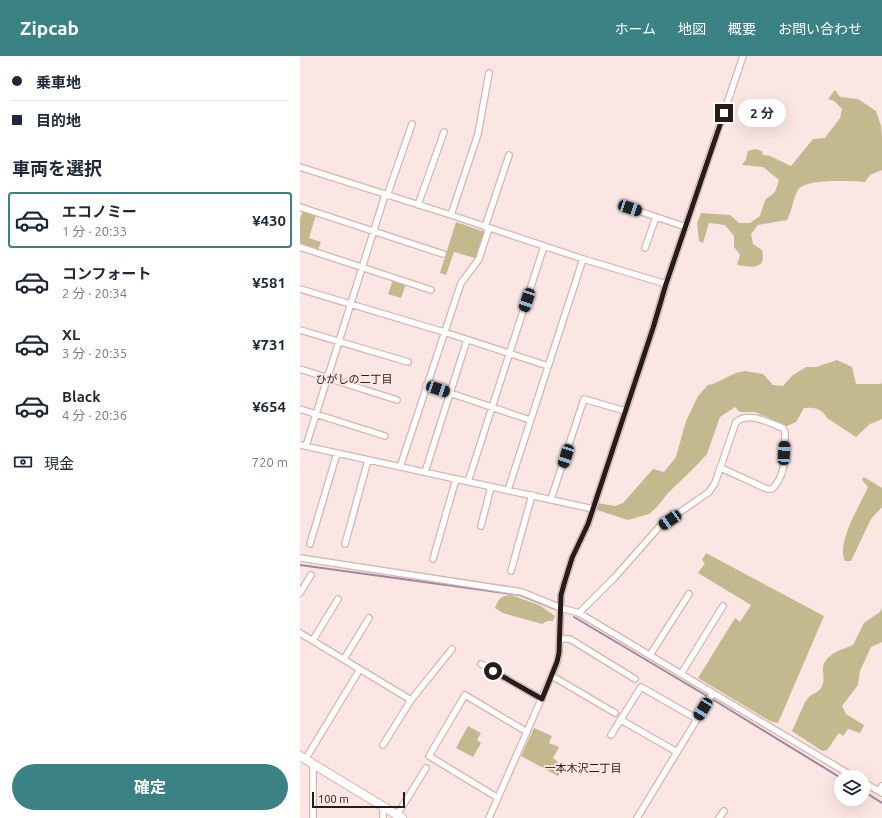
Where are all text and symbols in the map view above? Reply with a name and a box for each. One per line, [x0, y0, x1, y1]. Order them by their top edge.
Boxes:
text: Zipcab [20, 17, 79, 39]
text: ホーム [614, 21, 656, 37]
text: 地図 [678, 21, 706, 37]
text: 概要 [728, 21, 756, 37]
text: お問い合わせ [778, 21, 862, 37]
text: 乗車地 [36, 74, 81, 91]
callout: 2 分 [738, 99, 786, 127]
route end [715, 104, 733, 122]
text: 2 分 [750, 106, 774, 120]
text: 目的地 [36, 112, 81, 129]
text: 車両を選択 [12, 158, 102, 178]
car [617, 199, 643, 217]
icon: car [14, 202, 50, 238]
text: エコノミー [62, 203, 137, 220]
text: ¥430 [252, 212, 286, 229]
text: 1 分 · 20:33 [62, 224, 127, 238]
icon: car [14, 264, 50, 300]
text: コンフォート [62, 265, 152, 282]
text: ¥581 [252, 274, 286, 291]
text: 2 分 · 20:34 [62, 286, 127, 300]
car [518, 287, 536, 313]
icon: car [14, 326, 50, 362]
text: XL [62, 326, 80, 343]
text: ¥731 [252, 336, 286, 353]
text: 3 分 · 20:35 [62, 346, 127, 360]
district label: ひがしの二丁目 [316, 373, 393, 385]
car [425, 380, 451, 398]
icon: car [14, 388, 50, 424]
text: Black [62, 388, 101, 405]
text: ¥654 [252, 398, 286, 415]
text: 4 分 · 20:36 [62, 408, 127, 422]
car [777, 441, 791, 465]
car [557, 443, 575, 469]
icon: cash [12, 451, 34, 473]
text: 現金 [44, 455, 74, 472]
text: 720 m [252, 455, 288, 469]
car [657, 508, 683, 532]
route start [484, 662, 502, 680]
car [692, 696, 714, 722]
district label: 一本木沢二丁目 [545, 762, 622, 774]
button: 確定 [12, 764, 288, 810]
map controls [834, 770, 870, 806]
button: layers [834, 770, 870, 806]
scale bar [312, 790, 405, 809]
text: 100 m [318, 793, 349, 805]

